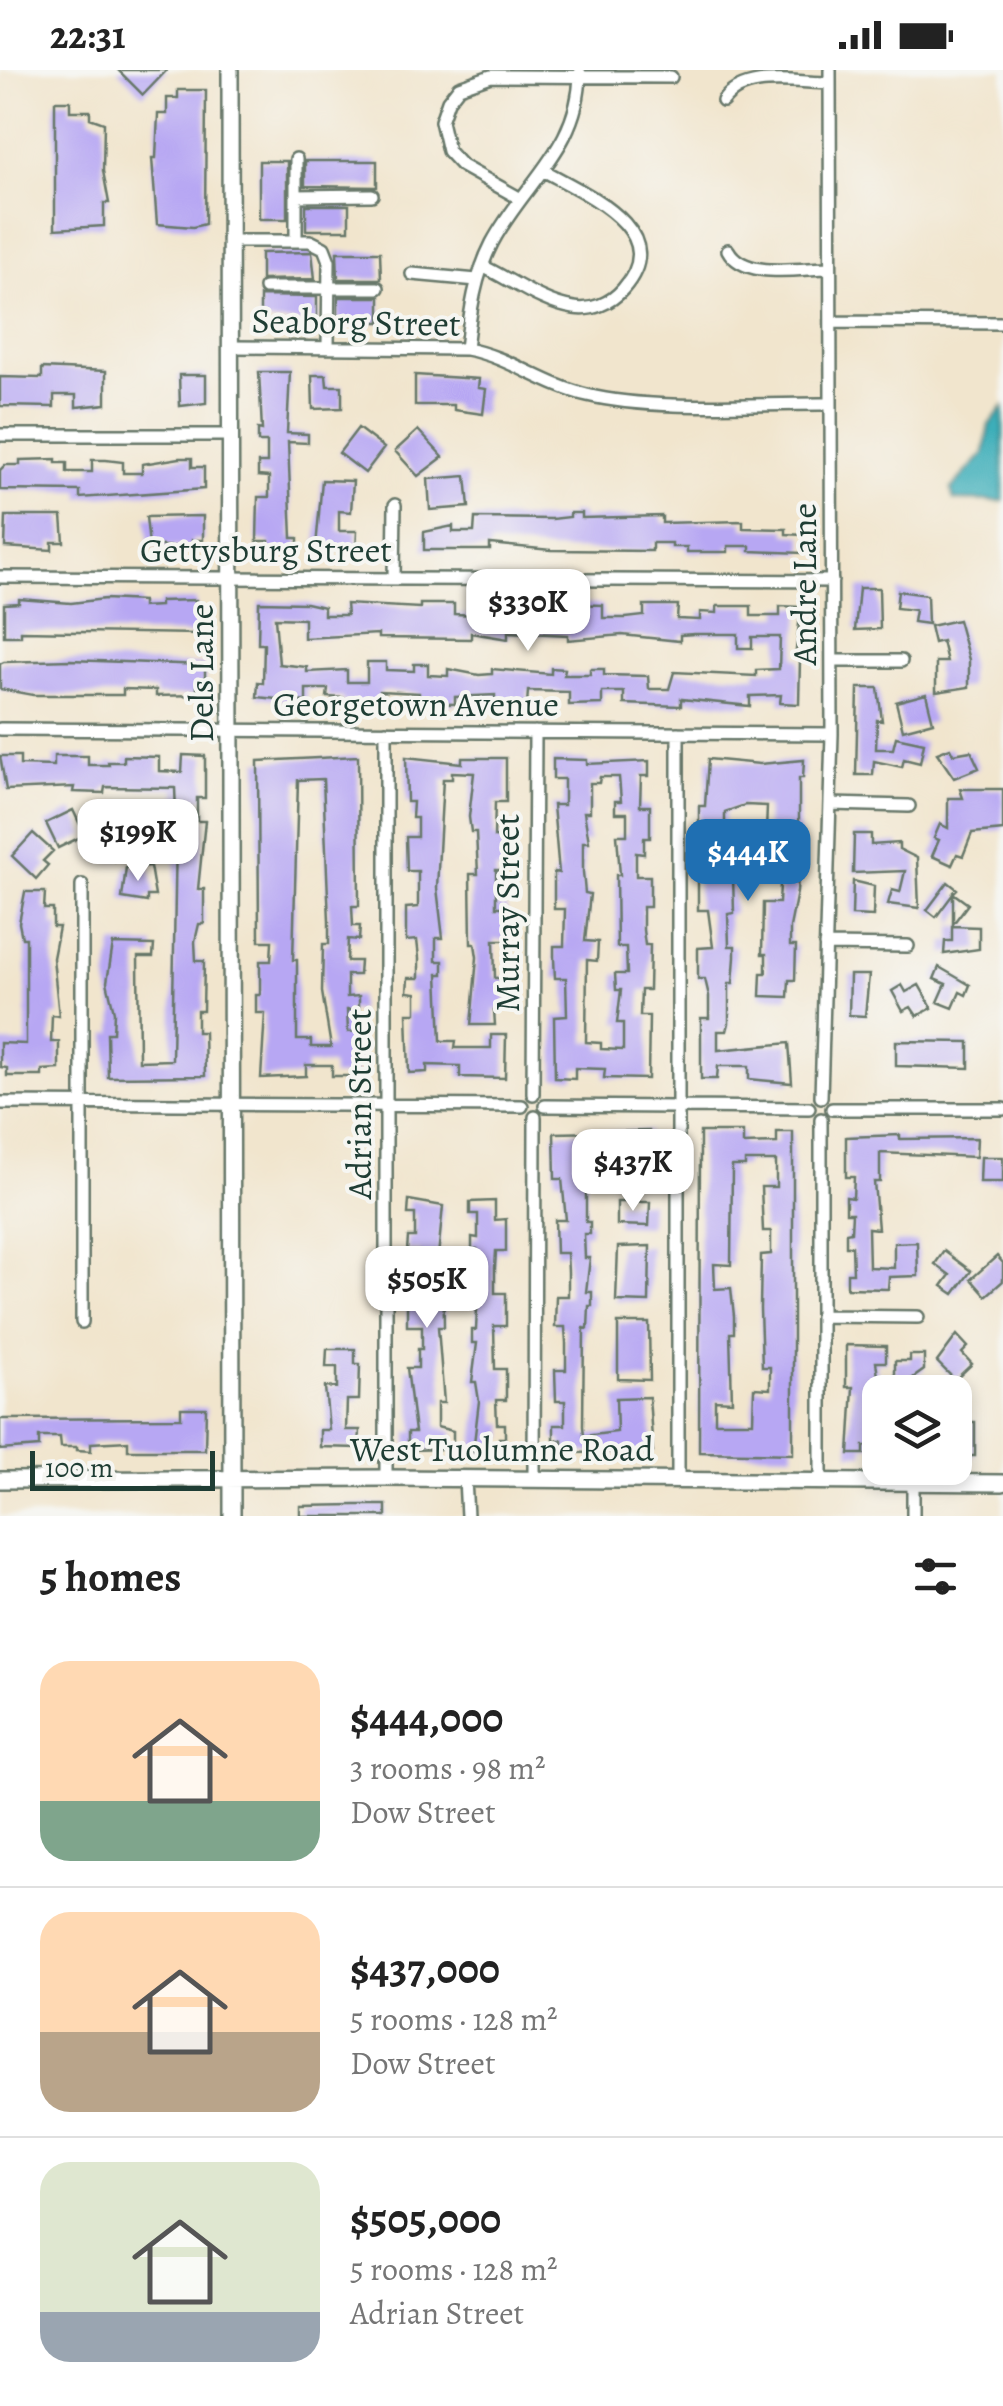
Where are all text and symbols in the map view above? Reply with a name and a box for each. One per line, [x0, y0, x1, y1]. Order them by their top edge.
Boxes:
text: 22:31 [50, 9, 126, 61]
street label: Seaborg Street [251, 296, 461, 348]
street label: Andre Lane [780, 503, 828, 666]
street label: Gettysburg Street [140, 526, 392, 574]
pin: $330K [458, 569, 598, 654]
text: $330K [488, 579, 568, 623]
street label: Dels Lane [177, 604, 225, 742]
street label: Georgetown Avenue [273, 680, 559, 728]
pin: $199K [68, 799, 208, 884]
text: $199K [99, 809, 177, 853]
street label: Murray Street [483, 814, 531, 1012]
pin: $444K [678, 819, 818, 904]
text: $444K [707, 829, 789, 873]
street label: Adrian Street [335, 1009, 383, 1200]
pin: $437K [563, 1129, 703, 1214]
text: $437K [594, 1139, 672, 1183]
pin: $505K [357, 1246, 497, 1331]
text: $505K [387, 1256, 467, 1300]
map controls [862, 1375, 972, 1485]
button: layers [862, 1375, 972, 1485]
street label: West Tuolumne Road [349, 1425, 654, 1473]
scale bar [30, 1446, 215, 1490]
text: 100 m [45, 1449, 113, 1487]
text: 5 homes [40, 1548, 181, 1605]
icon: filters [908, 1549, 963, 1604]
text: $444,000 [350, 1689, 503, 1746]
icon: home [120, 1701, 240, 1821]
text: 3 rooms · 98 m² [350, 1746, 546, 1790]
text: Dow Street [350, 1790, 496, 1834]
text: $437,000 [350, 1940, 500, 1997]
icon: home [120, 1952, 240, 2072]
text: 5 rooms · 128 m² [350, 1997, 558, 2041]
text: Dow Street [350, 2041, 496, 2085]
text: $505,000 [350, 2190, 501, 2247]
icon: home [120, 2202, 240, 2322]
text: 5 rooms · 128 m² [350, 2247, 558, 2291]
text: Adrian Street [350, 2291, 524, 2335]

